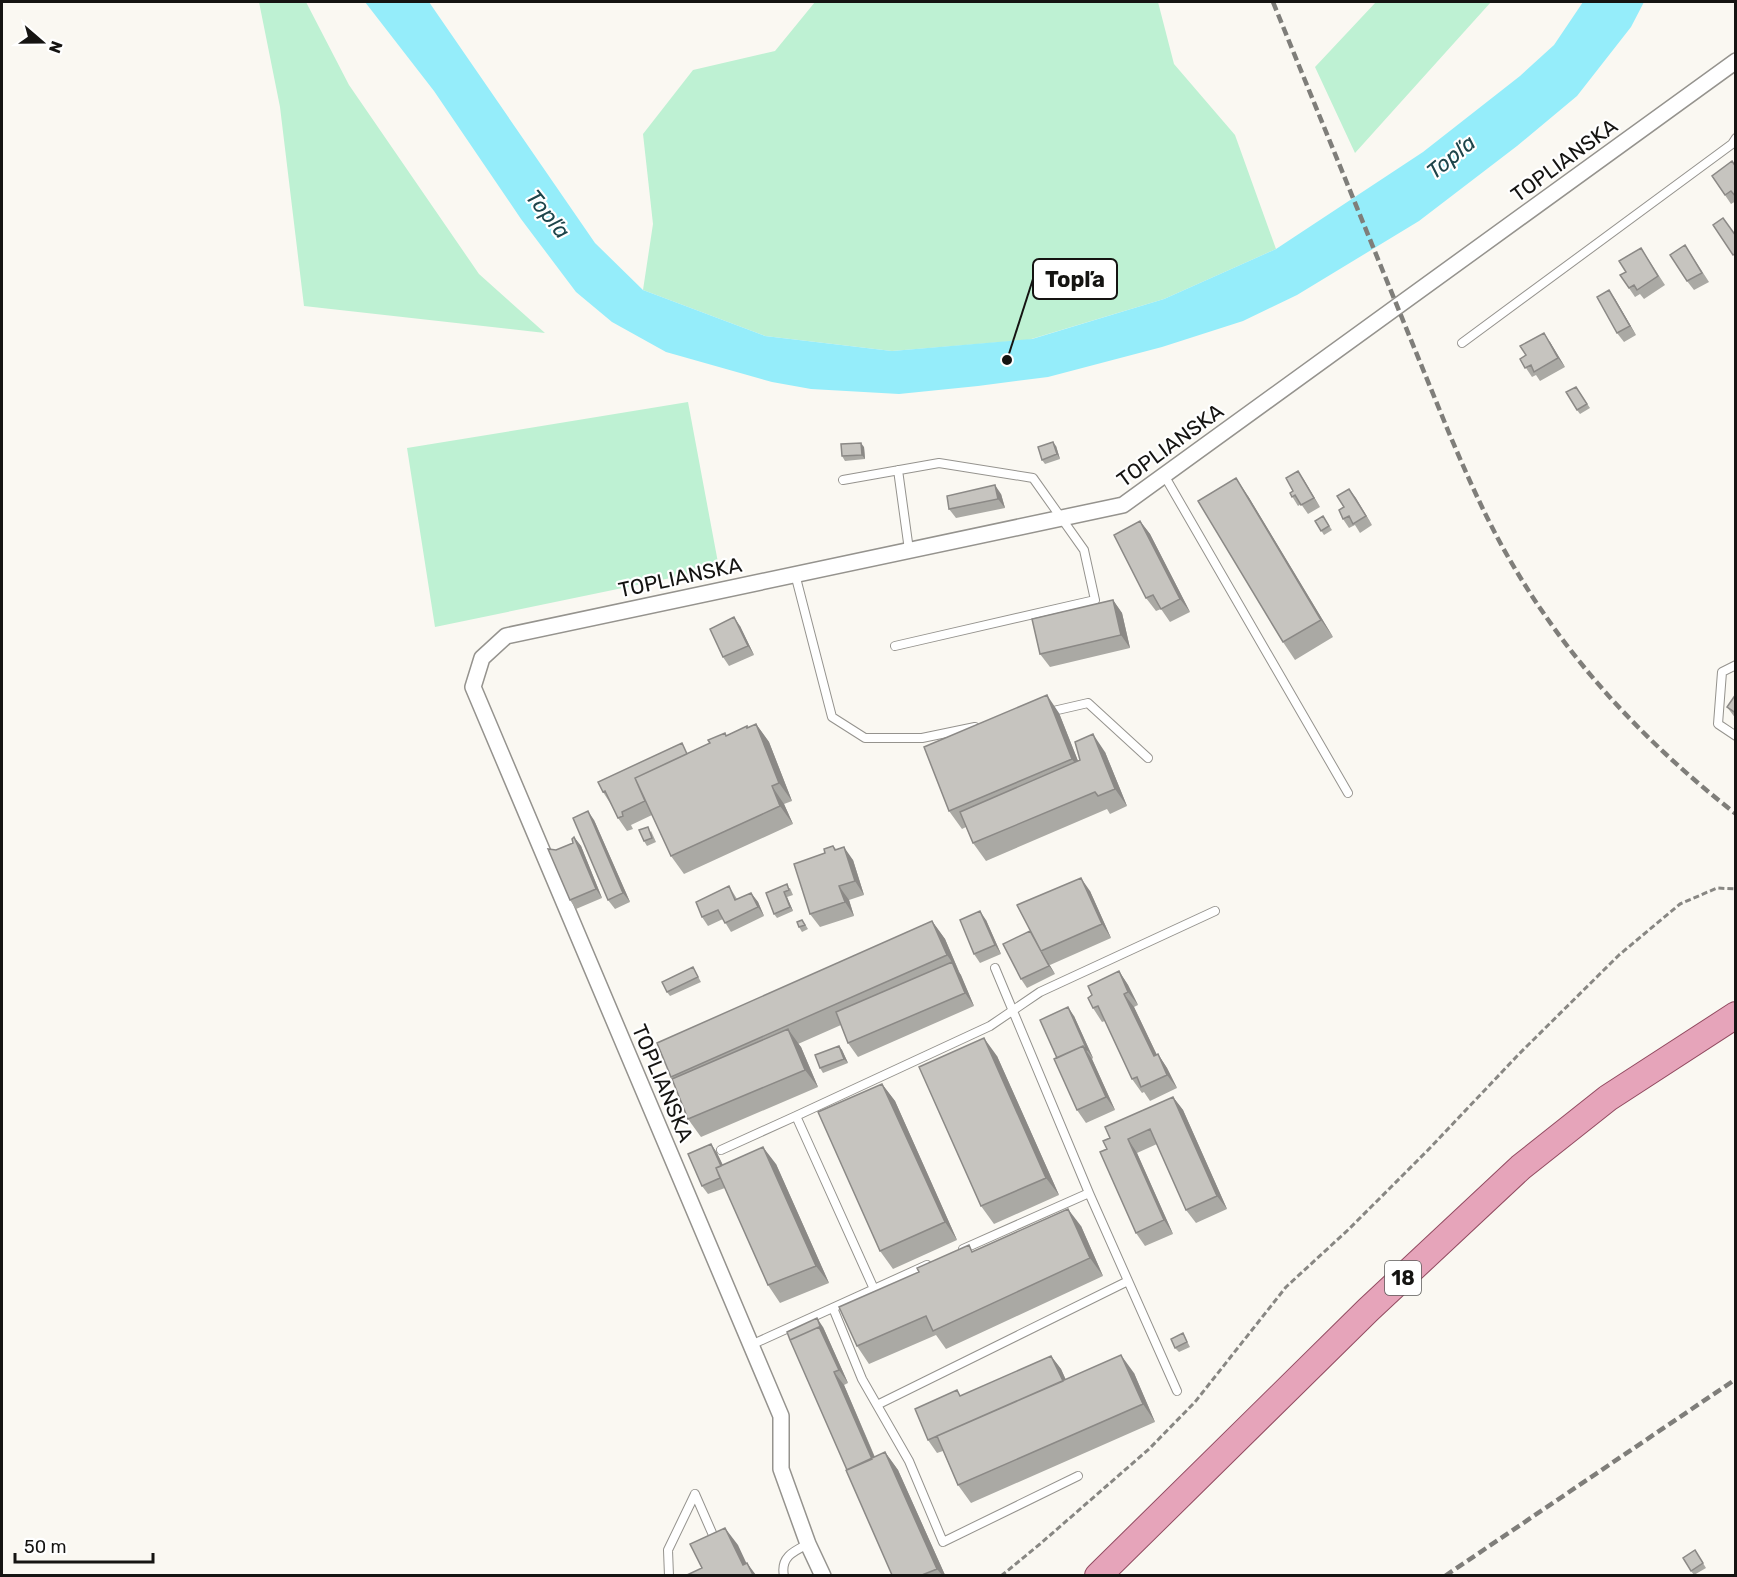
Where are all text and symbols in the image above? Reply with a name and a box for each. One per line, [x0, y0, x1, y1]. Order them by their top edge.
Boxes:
north arrow [12, 12, 72, 72]
text: N [45, 38, 67, 56]
street label: TOPLIANSKA [1506, 113, 1622, 207]
water label: Topľa [1421, 129, 1481, 185]
water label: Topľa [520, 184, 576, 244]
callout: Topľa [1033, 259, 1117, 299]
text: Topľa [1045, 266, 1105, 293]
street label: TOPLIANSKA [1112, 398, 1228, 492]
street label: TOPLIANSKA [616, 552, 744, 602]
street label: TOPLIANSKA [627, 1020, 699, 1146]
road number: 18 [1385, 1261, 1421, 1295]
scale bar [15, 1526, 153, 1564]
text: 50 m [24, 1536, 67, 1558]

